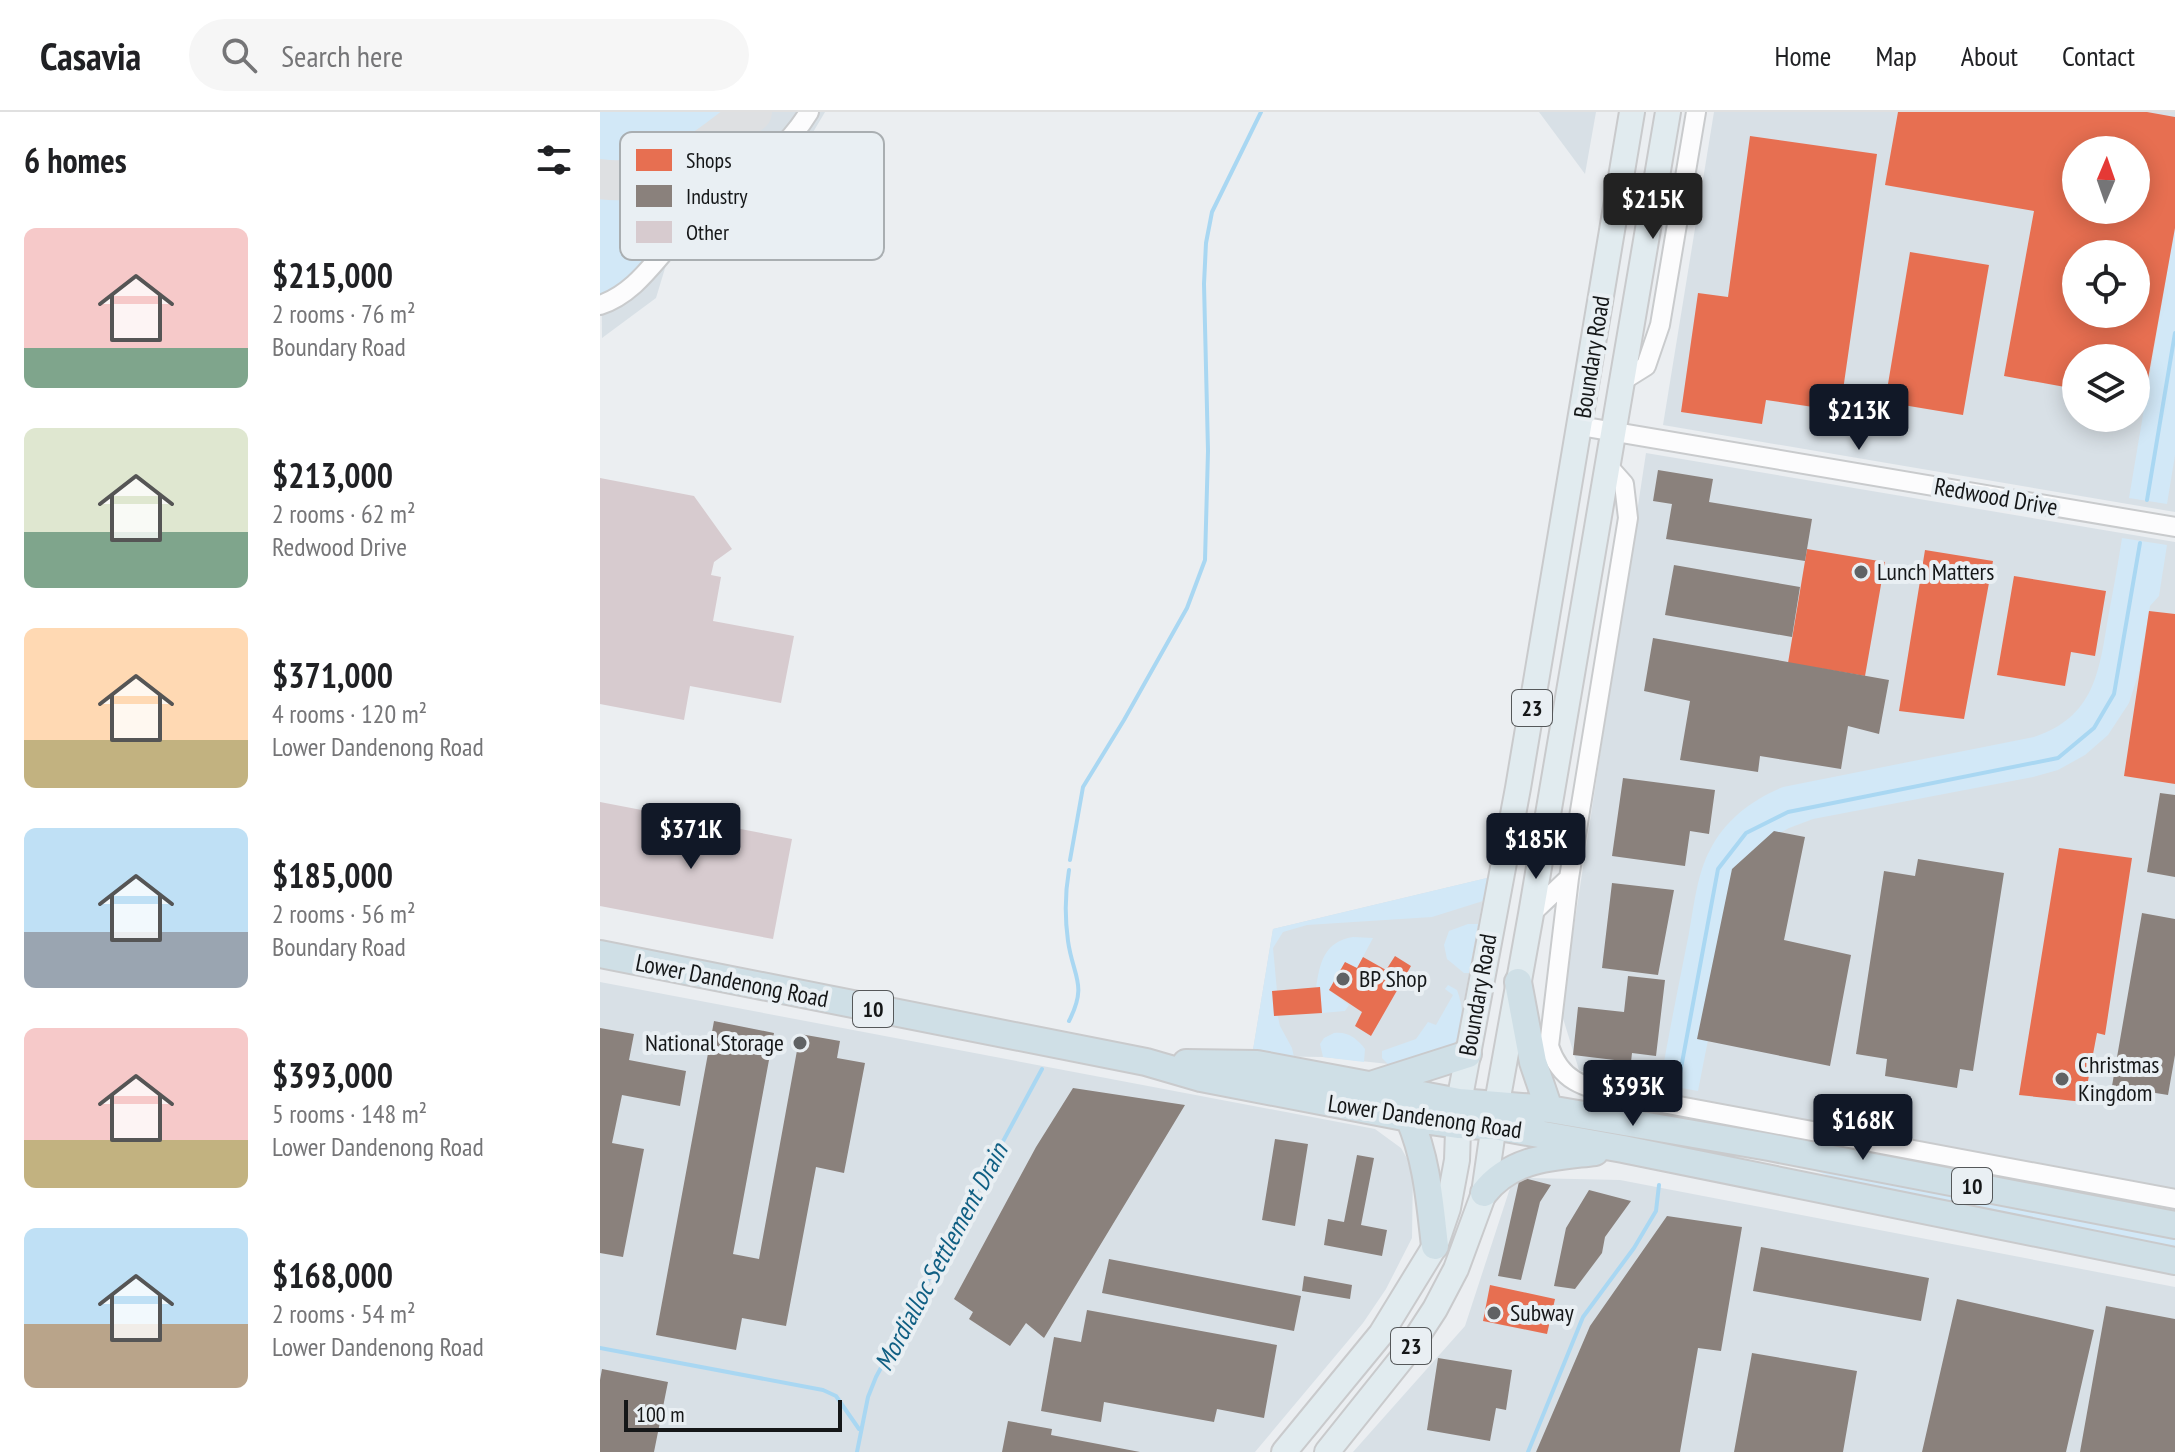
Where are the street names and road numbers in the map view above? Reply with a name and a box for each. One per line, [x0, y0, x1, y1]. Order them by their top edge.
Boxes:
street label: Boundary Road [1567, 293, 1616, 420]
street label: Redwood Drive [1932, 470, 2060, 523]
road number: 23 [1512, 690, 1552, 726]
street label: Boundary Road [1452, 931, 1504, 1058]
street label: Lower Dandenong Road [633, 947, 831, 1014]
road number: 10 [853, 991, 893, 1027]
street label: Lower Dandenong Road [1326, 1088, 1524, 1145]
road number: 10 [1952, 1168, 1992, 1204]
road number: 23 [1391, 1328, 1431, 1364]

